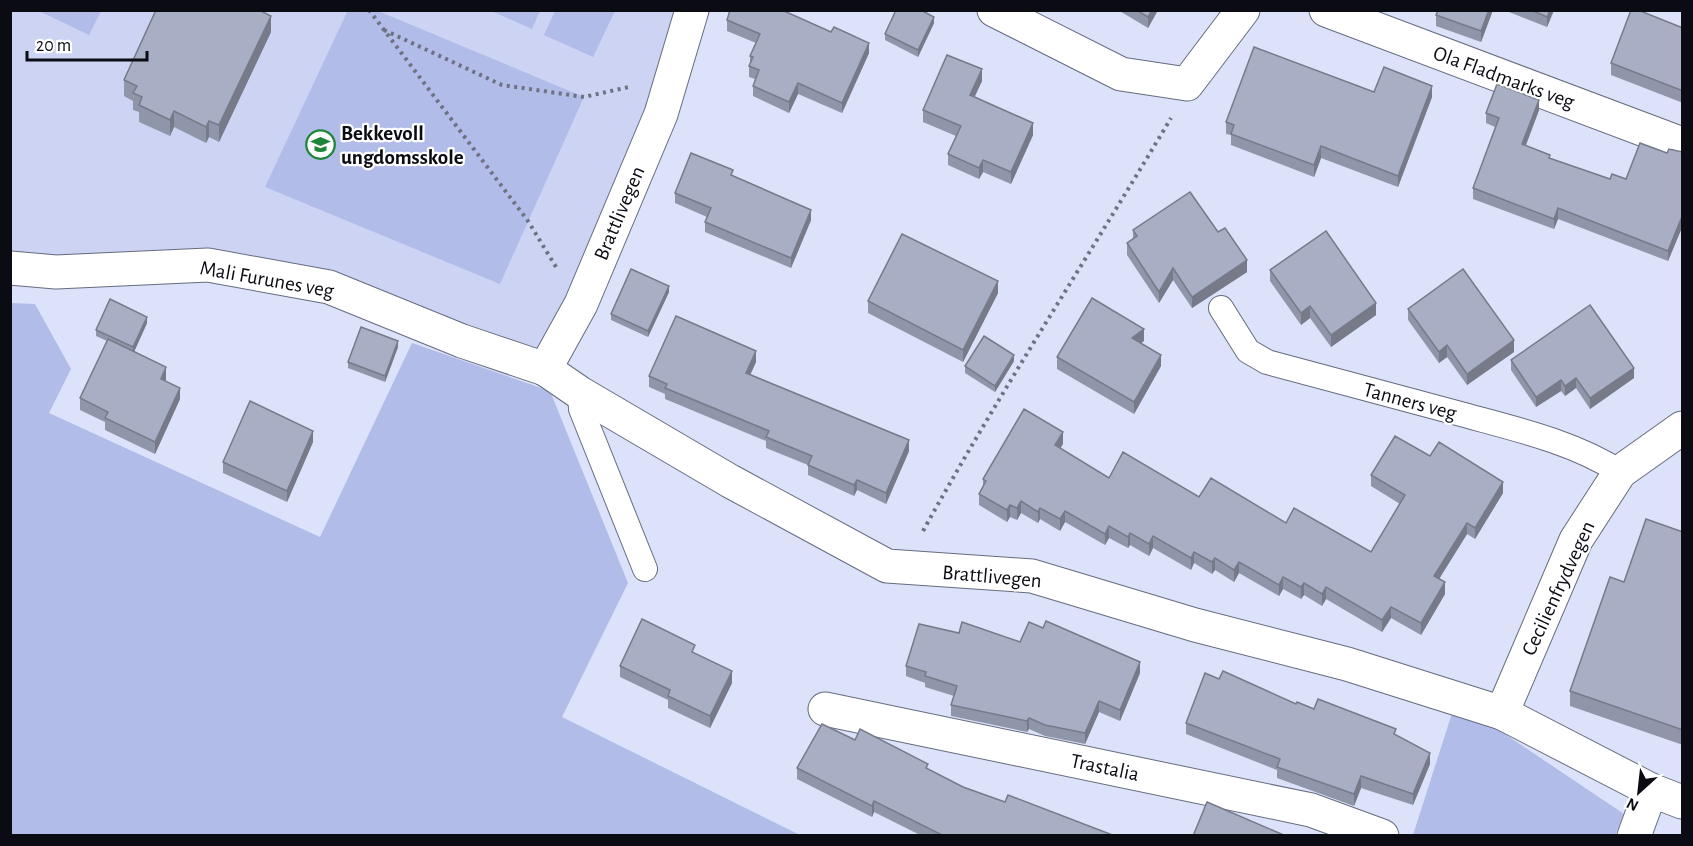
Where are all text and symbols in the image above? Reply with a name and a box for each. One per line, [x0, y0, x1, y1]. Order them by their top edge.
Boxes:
scale bar [27, 24, 147, 62]
text: 20 m [36, 37, 71, 55]
street label: Ola Fladmarks veg [1430, 42, 1578, 113]
place label: Bekkevoll ungdomsskole [341, 123, 464, 168]
school or university icon: Bekkevoll ungdomsskole [304, 129, 336, 161]
street label: Brattlivegen [590, 163, 649, 263]
street label: Mali Furunes veg [198, 257, 336, 302]
street label: Tanners veg [1361, 379, 1460, 424]
street label: Cecilienfrydvegen [1518, 518, 1599, 659]
street label: Brattlivegen [941, 562, 1043, 591]
street label: Trastalia [1069, 750, 1141, 785]
north arrow [1609, 762, 1669, 822]
text: N [1624, 795, 1641, 814]

